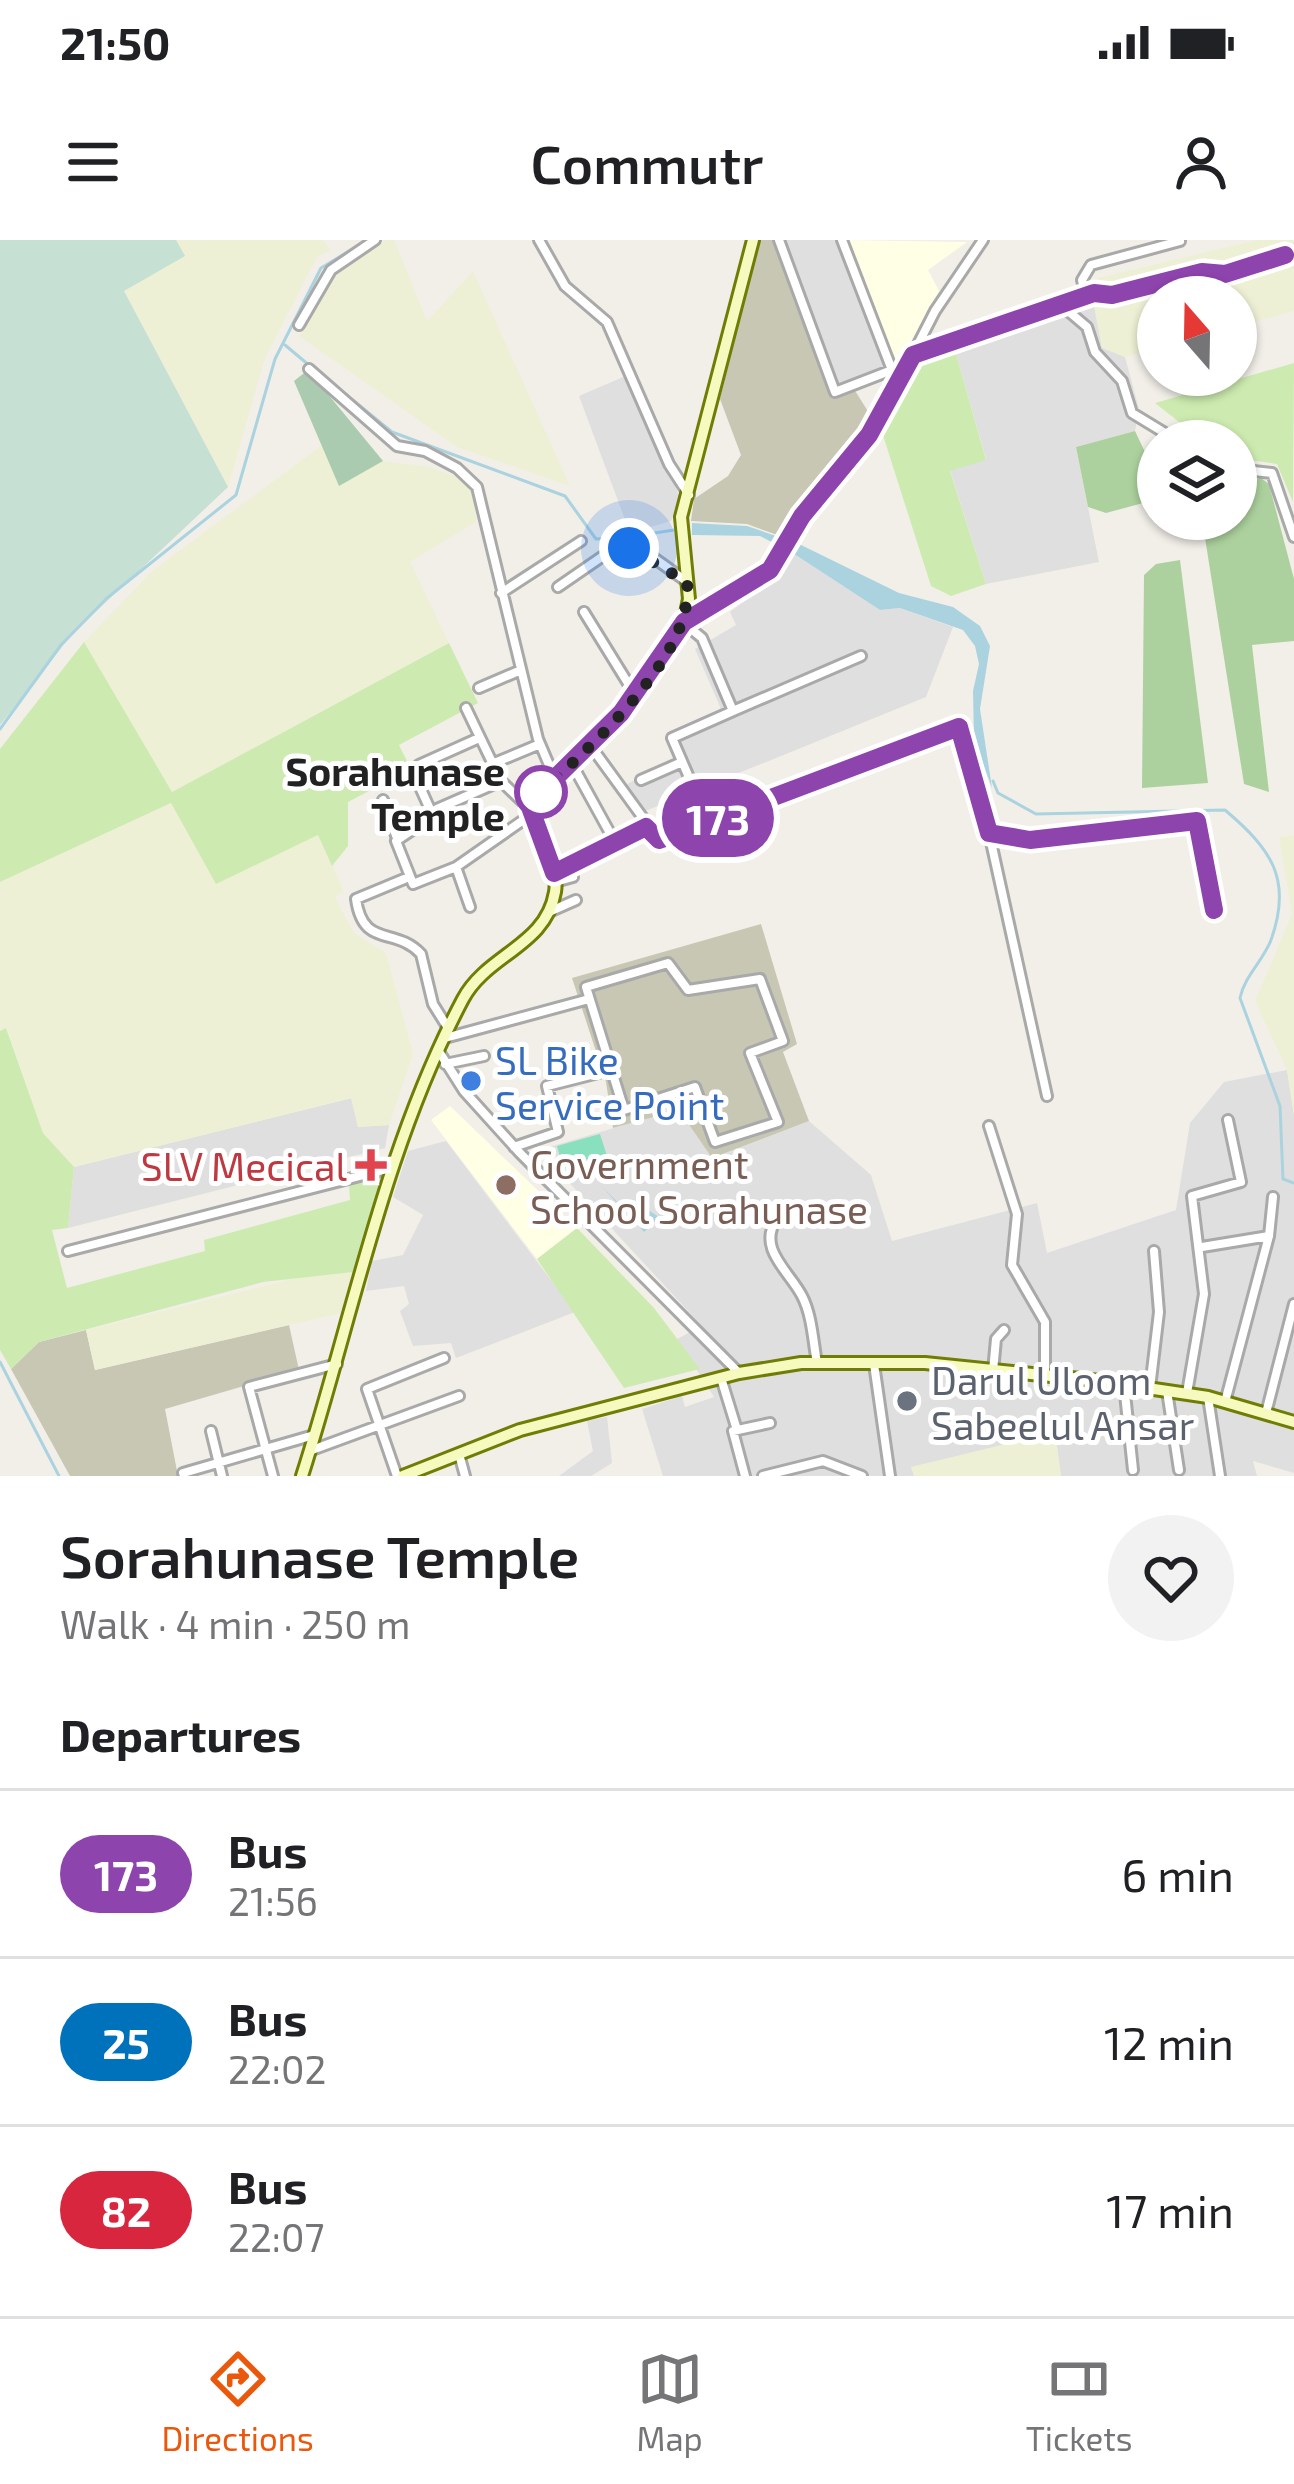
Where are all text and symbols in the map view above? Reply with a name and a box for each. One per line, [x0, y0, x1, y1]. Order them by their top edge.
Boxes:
text: 21:50 [60, 15, 170, 69]
icon: menu [60, 129, 126, 195]
icon: person [1168, 129, 1234, 195]
text: Commutr [531, 130, 763, 195]
north arrow [1137, 276, 1257, 396]
map controls [1137, 276, 1257, 540]
button: layers [1137, 420, 1257, 540]
your location [599, 518, 659, 578]
place label: Sorahunase Temple [285, 747, 505, 839]
marker: Sorahunase Temple [516, 767, 566, 817]
line badge: 173 [649, 779, 787, 857]
text: 173 [686, 793, 750, 843]
place label: SL Bike Service Point [495, 1036, 724, 1128]
marker: SL Bike Service Point [458, 1068, 484, 1094]
place label: Government School Sorahunase [530, 1140, 868, 1232]
place label: SLV Mecical [141, 1142, 347, 1189]
marker: SLV Mecical [358, 1152, 384, 1178]
marker: Government School Sorahunase [493, 1172, 519, 1198]
place label: Darul Uloom Sabeelul Ansar [931, 1356, 1194, 1448]
marker: Darul Uloom Sabeelul Ansar [894, 1388, 920, 1414]
button: heart [1108, 1515, 1234, 1641]
text: Sorahunase Temple [60, 1521, 579, 1589]
text: Walk · 4 min · 250 m [60, 1600, 411, 1647]
text: Departures [60, 1707, 301, 1761]
text: Bus [228, 1823, 307, 1877]
text: 6 min [1121, 1847, 1234, 1901]
text: 173 [94, 1849, 158, 1899]
text: 21:56 [228, 1877, 318, 1924]
text: Bus [228, 1991, 307, 2045]
text: 12 min [1104, 2015, 1234, 2069]
text: 25 [102, 2017, 150, 2067]
text: 22:02 [228, 2045, 326, 2092]
text: Bus [228, 2159, 307, 2213]
text: 17 min [1106, 2183, 1234, 2237]
text: 82 [101, 2185, 151, 2235]
text: 22:07 [228, 2213, 325, 2260]
tab: Directions [161, 2346, 314, 2458]
tab: Map [637, 2346, 703, 2458]
tab: Tickets [1026, 2346, 1133, 2458]

